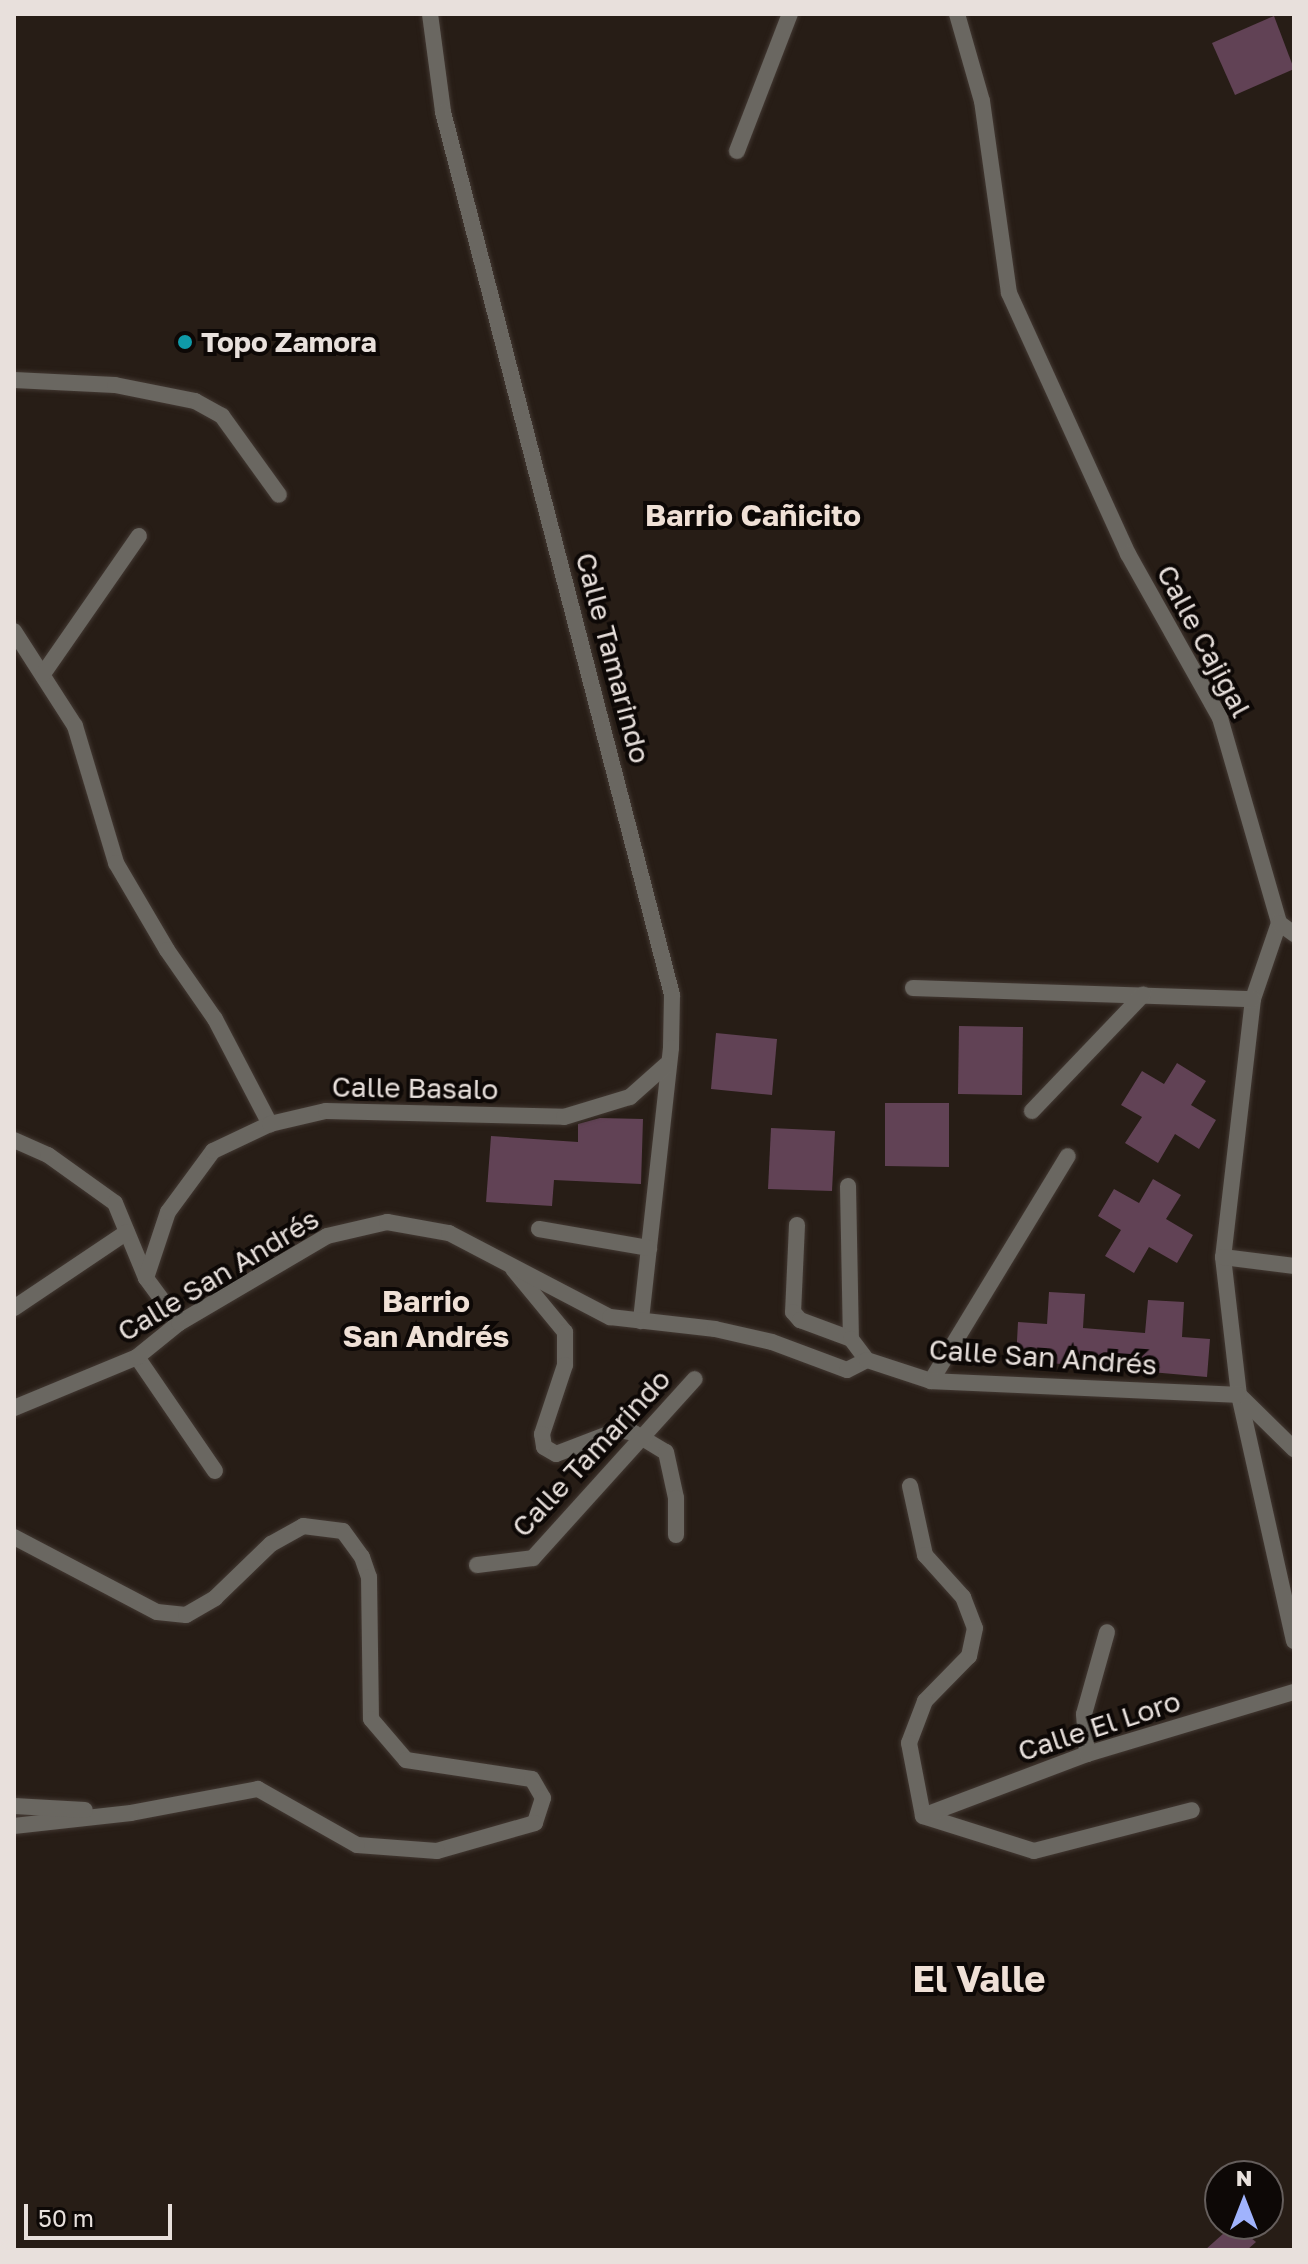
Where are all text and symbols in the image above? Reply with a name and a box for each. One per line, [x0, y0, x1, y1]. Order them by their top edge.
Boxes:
place label: Topo Zamora [201, 325, 377, 359]
marker: Topo Zamora [176, 333, 194, 351]
district label: Barrio Cañicito [645, 497, 861, 533]
street label: Calle Tamarindo [569, 549, 657, 767]
street label: Calle Cajigal [1150, 559, 1258, 723]
street label: Calle Basalo [331, 1070, 499, 1106]
street label: Calle San Andrés [111, 1202, 325, 1348]
district label: Barrio San Andrés [343, 1283, 509, 1354]
street label: Calle San Andrés [928, 1332, 1158, 1382]
street label: Calle Tamarindo [505, 1362, 677, 1544]
street label: Calle El Loro [1014, 1684, 1184, 1768]
district label: El Valle [913, 1957, 1045, 2001]
north arrow [1204, 2160, 1284, 2240]
text: N [1236, 2164, 1252, 2191]
scale bar [28, 2188, 176, 2238]
text: 50 m [38, 2203, 94, 2232]

